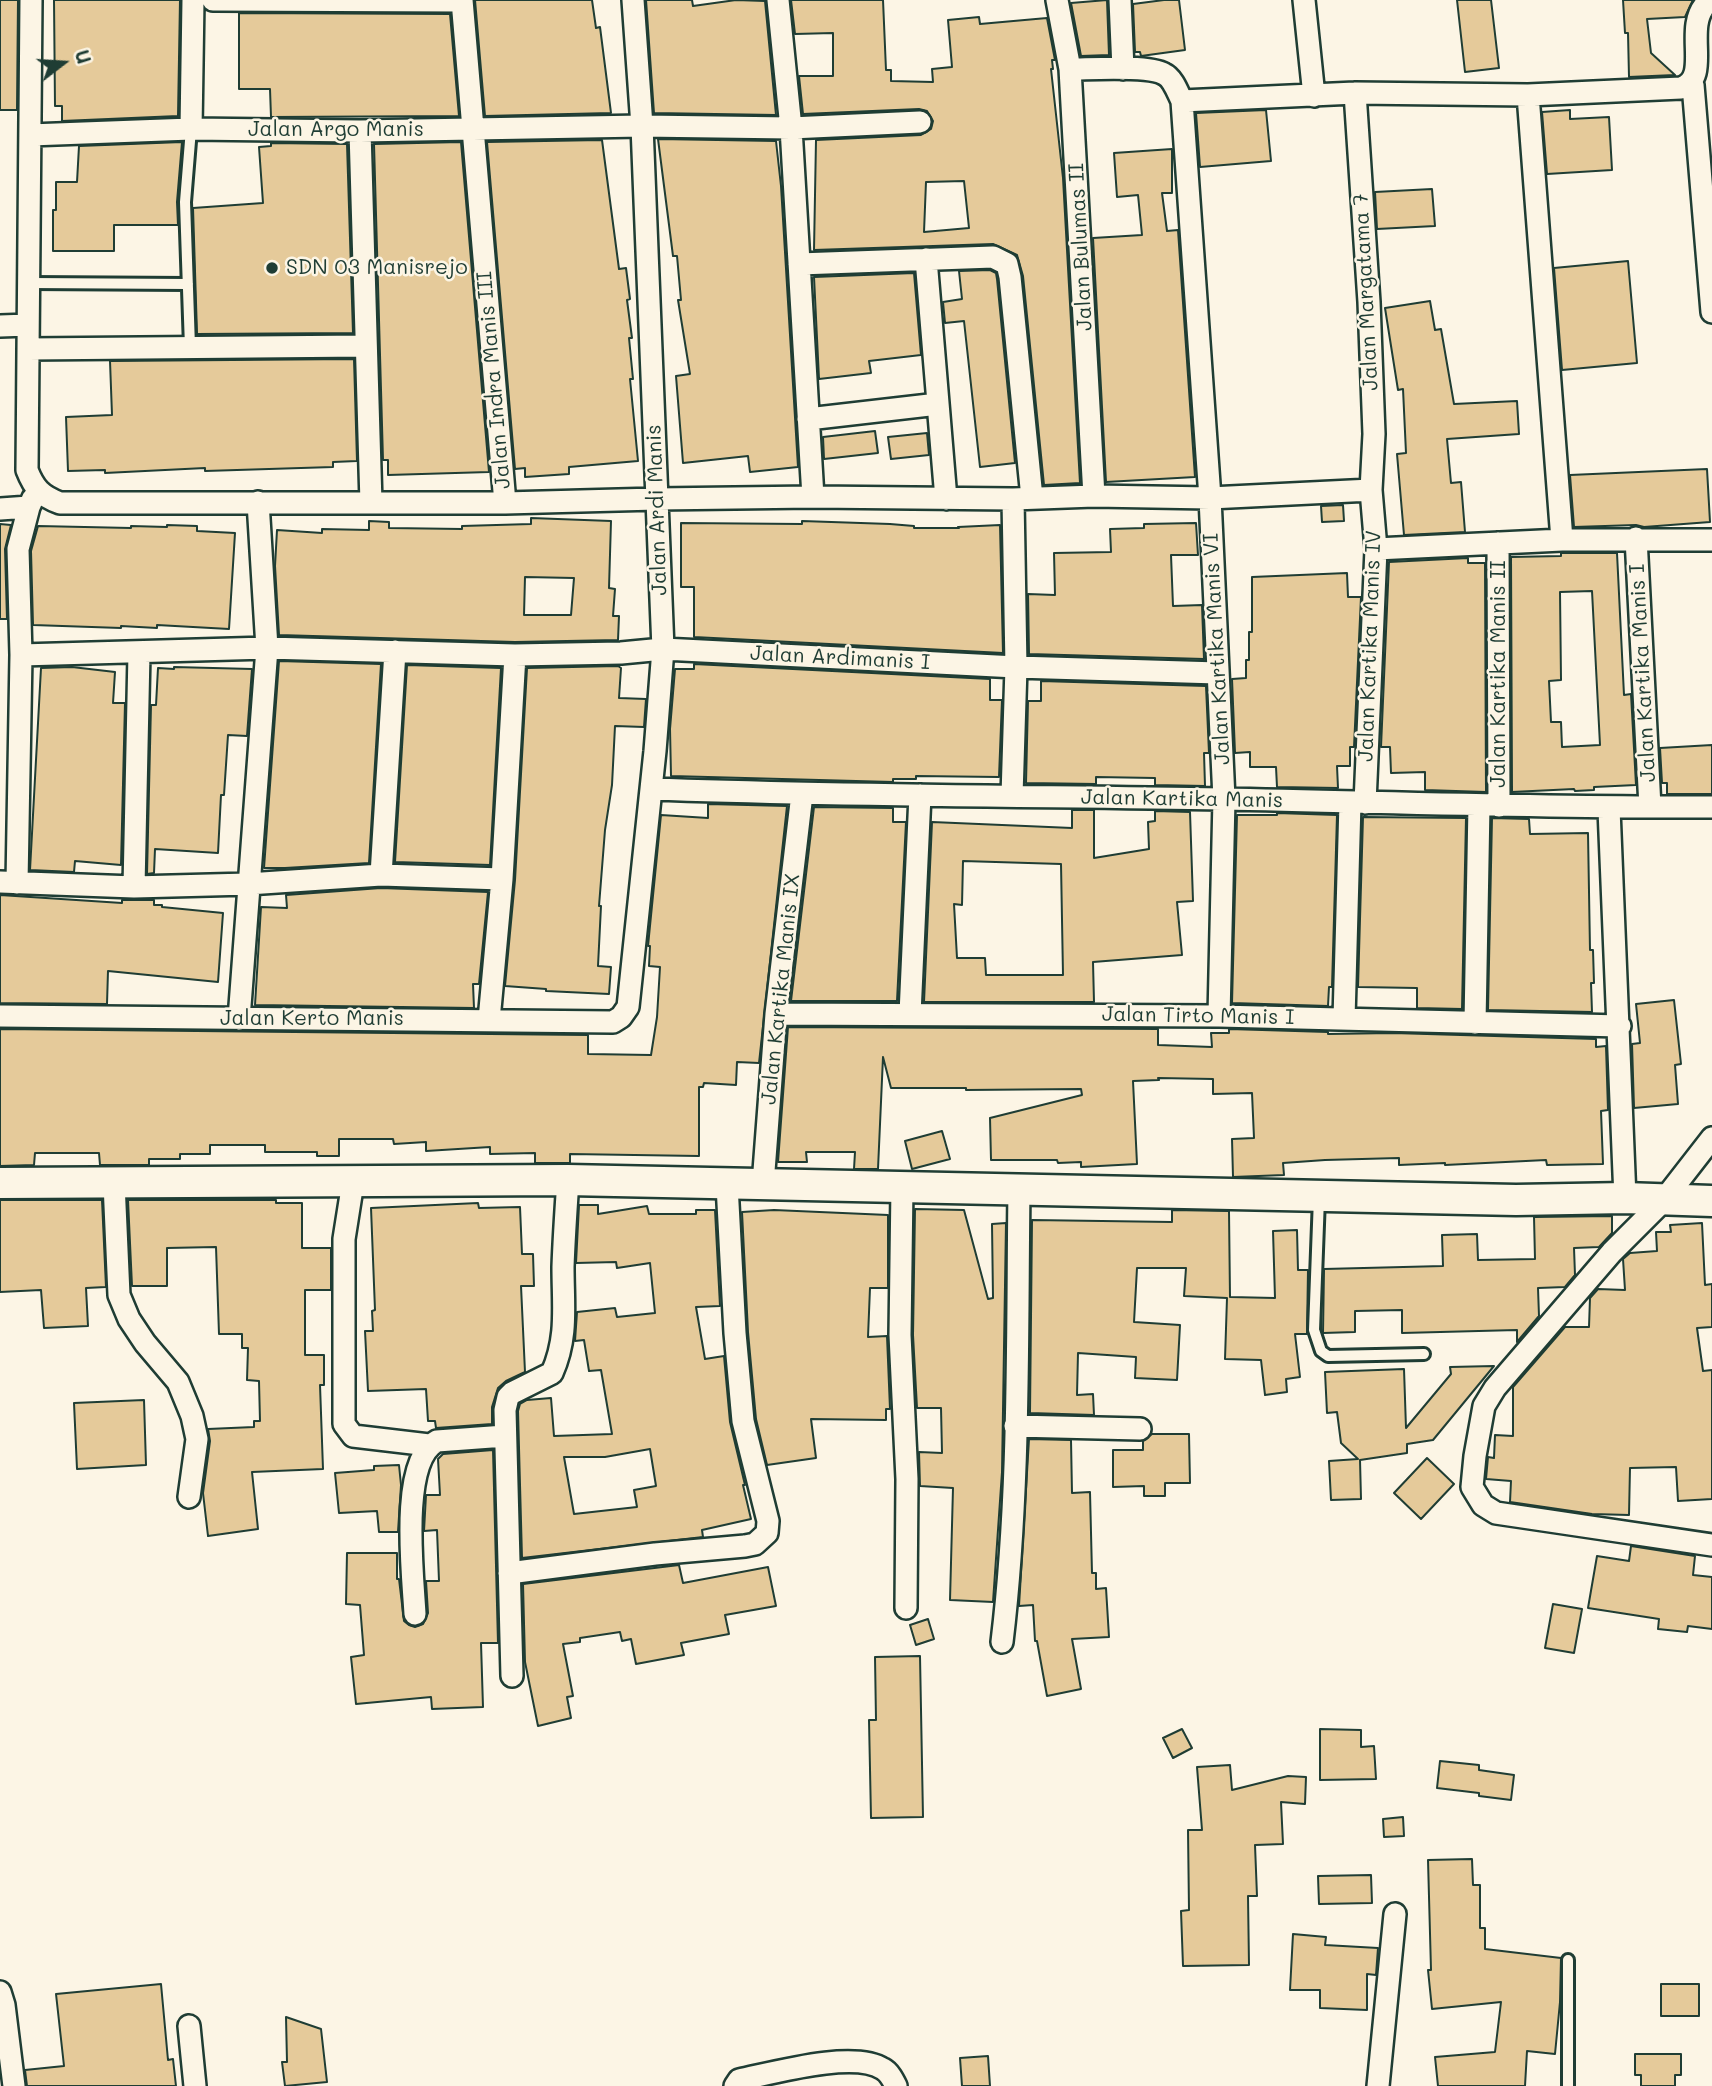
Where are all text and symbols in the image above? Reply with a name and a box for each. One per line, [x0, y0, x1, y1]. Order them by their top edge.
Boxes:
north arrow [28, 28, 98, 98]
text: U [70, 47, 97, 67]
street label: Jalan Argo Manis [248, 117, 424, 143]
street label: Jalan Bulumas II [1064, 163, 1098, 331]
street label: Jalan Margatama 7 [1348, 193, 1384, 391]
place label: SDN 03 Manisrejo [286, 255, 468, 281]
marker: SDN 03 Manisrejo [264, 260, 280, 276]
street label: Jalan Indra Manis III [472, 270, 516, 490]
street label: Jalan Ardi Manis [641, 424, 673, 596]
street label: Jalan Kartika Manis IV [1353, 530, 1387, 762]
street label: Jalan Kartika Manis VI [1198, 533, 1236, 765]
street label: Jalan Kartika Manis II [1486, 560, 1512, 788]
street label: Jalan Kartika Manis I [1625, 563, 1661, 783]
street label: Jalan Ardimanis I [749, 641, 931, 675]
street label: Jalan Kartika Manis [1081, 785, 1283, 813]
street label: Jalan Kartika Manis IX [756, 872, 806, 1106]
street label: Jalan Tirto Manis I [1102, 1002, 1294, 1030]
street label: Jalan Kerto Manis [220, 1006, 404, 1032]

